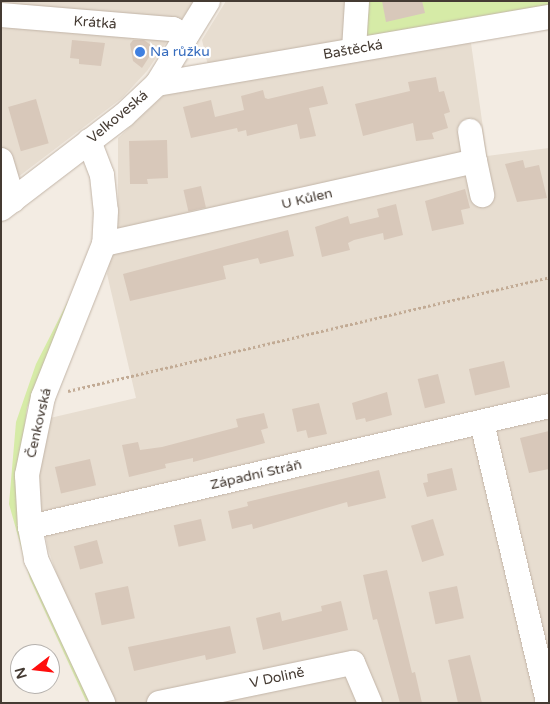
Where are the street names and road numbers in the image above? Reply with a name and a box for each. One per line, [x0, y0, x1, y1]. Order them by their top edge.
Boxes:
street label: Krátká [73, 13, 117, 33]
street label: Baštěcká [322, 36, 384, 64]
street label: Velkoveská [84, 87, 152, 147]
street label: U Kůlen [280, 185, 334, 213]
street label: Čenkovská [23, 386, 55, 460]
street label: Západní Stráň [209, 456, 303, 494]
street label: V Dolině [248, 664, 306, 692]

